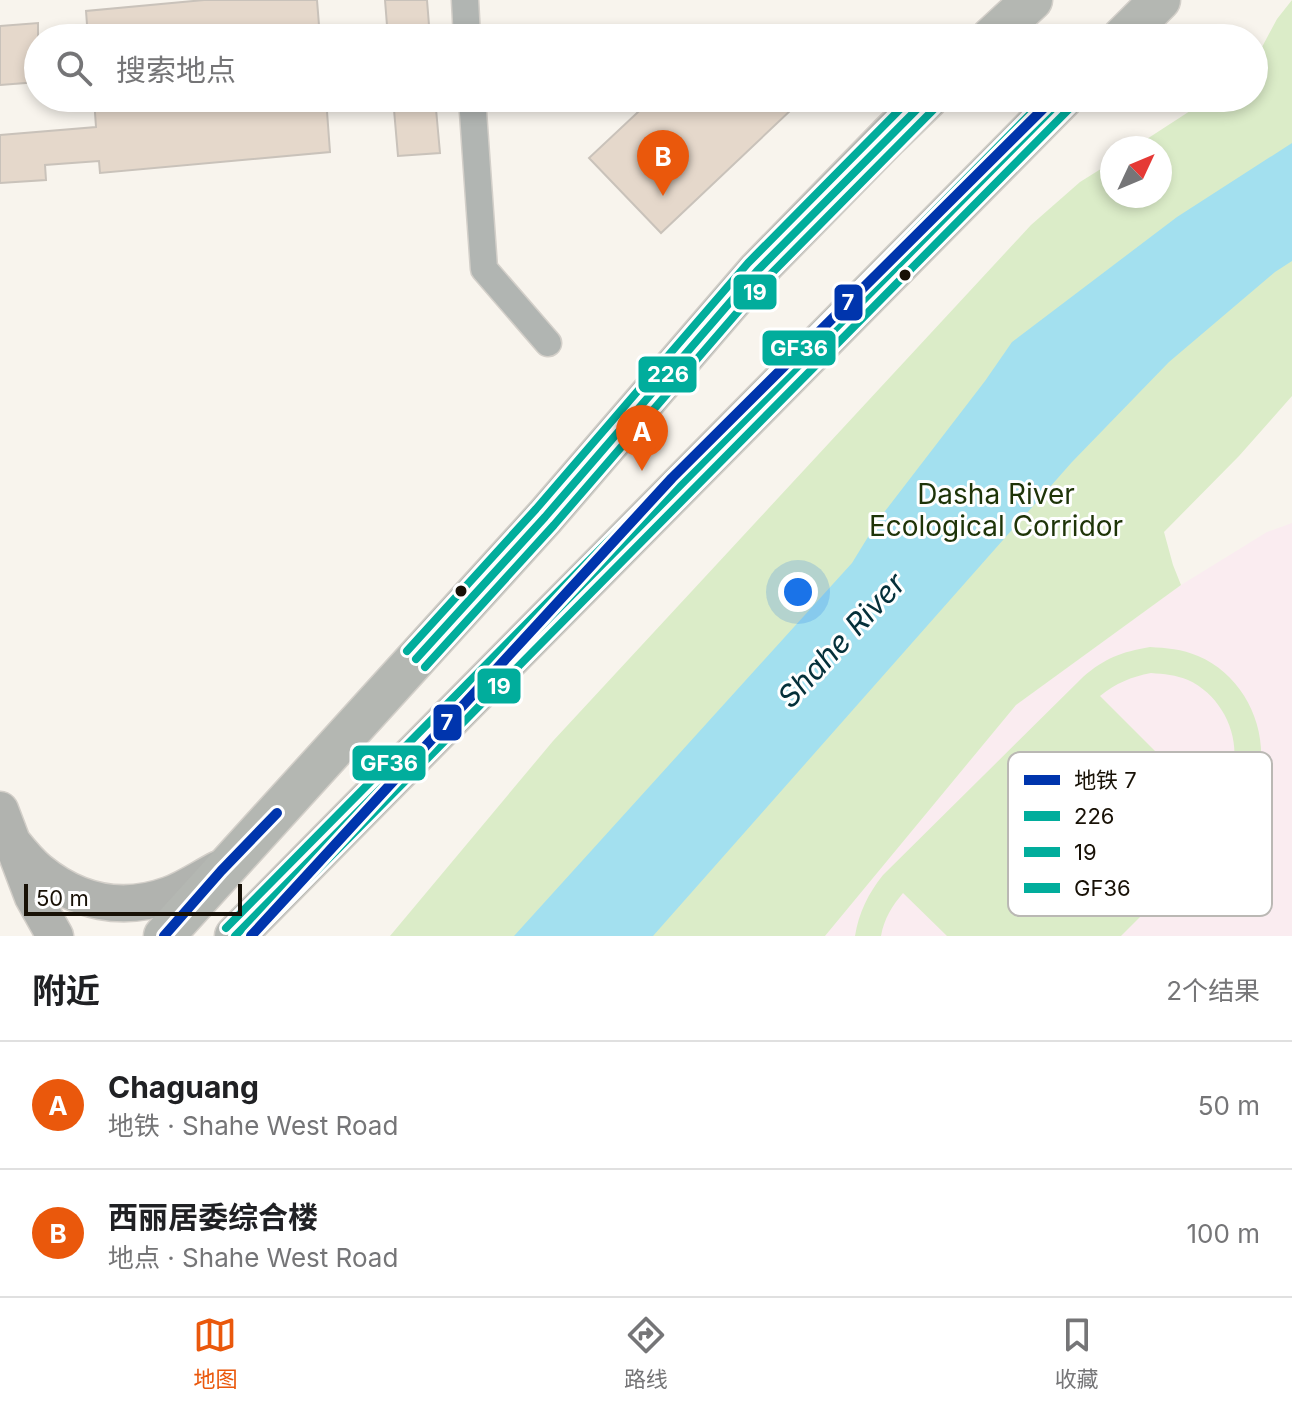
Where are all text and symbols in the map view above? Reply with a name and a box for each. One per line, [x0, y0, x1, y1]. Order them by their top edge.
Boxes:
search box [24, 24, 1268, 112]
icon: search [52, 46, 96, 90]
text: 搜索地点 [116, 52, 236, 88]
pin: B [637, 130, 689, 196]
north arrow [1100, 136, 1172, 208]
unlabelled marker [897, 267, 913, 283]
line badge: 19 [732, 273, 778, 311]
text: 19 [743, 279, 767, 305]
line badge: 7 [833, 283, 864, 322]
text: 7 [842, 289, 854, 315]
line badge: GF36 [761, 329, 837, 367]
text: GF36 [770, 335, 828, 361]
line badge: 226 [637, 355, 698, 394]
text: 226 [647, 361, 689, 387]
pin: A [616, 405, 668, 471]
park label: Dasha River Ecological Corridor [869, 477, 1123, 543]
water label: Shahe River [770, 565, 913, 715]
your location [778, 572, 818, 612]
unlabelled marker [453, 583, 469, 599]
line badge: 19 [476, 667, 522, 705]
text: 19 [487, 673, 511, 699]
line badge: 7 [432, 703, 463, 742]
text: 7 [441, 709, 453, 735]
line badge: GF36 [351, 744, 427, 782]
text: GF36 [360, 750, 418, 776]
legend [1008, 752, 1272, 916]
text: 地铁 7 [1074, 767, 1137, 793]
text: 226 [1074, 803, 1114, 829]
text: 19 [1074, 839, 1097, 865]
text: GF36 [1074, 875, 1131, 901]
scale bar [24, 880, 242, 916]
text: 50 m [36, 885, 89, 911]
text: 附近 [32, 970, 100, 1011]
text: 2个结果 [1166, 975, 1260, 1006]
text: Chaguang [108, 1069, 259, 1105]
text: A [48, 1090, 68, 1121]
text: 50 m [1198, 1090, 1260, 1121]
text: 地铁 · Shahe West Road [108, 1110, 398, 1141]
text: 西丽居委综合楼 [108, 1199, 318, 1235]
text: B [49, 1218, 67, 1249]
text: 100 m [1187, 1218, 1260, 1249]
text: 地点 · Shahe West Road [108, 1242, 398, 1273]
tab: 地图 [193, 1313, 237, 1393]
tab: 路线 [624, 1313, 668, 1393]
tab: 收藏 [1055, 1313, 1099, 1393]

